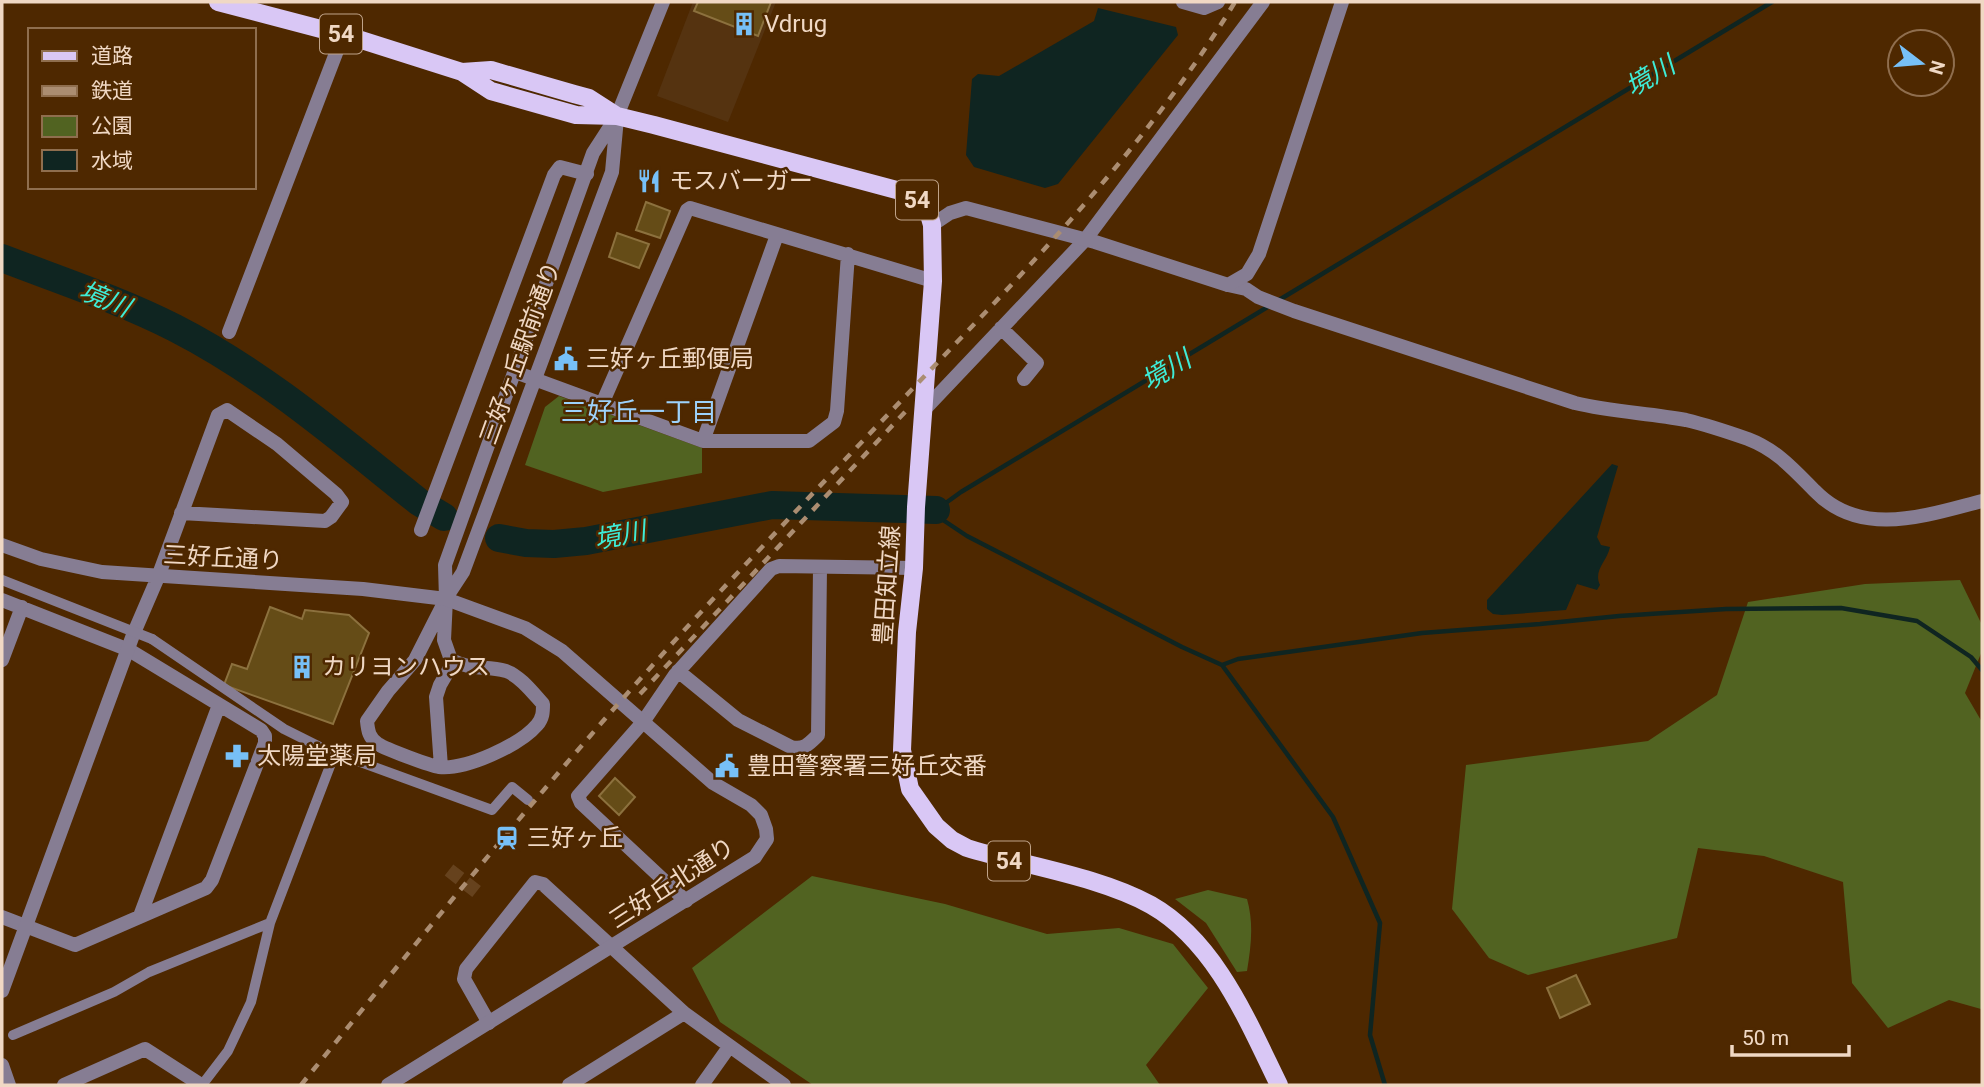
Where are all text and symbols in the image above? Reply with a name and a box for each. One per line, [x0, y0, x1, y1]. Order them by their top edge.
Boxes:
building icon: Vdrug [730, 10, 758, 38]
place label: Vdrug [764, 10, 827, 38]
road number: 54 [320, 14, 362, 54]
legend [28, 28, 256, 189]
north arrow [1886, 28, 1956, 98]
text: 道路 [91, 44, 133, 68]
water label: 境川 [1620, 48, 1683, 102]
text: N [1924, 58, 1950, 77]
text: 鉄道 [91, 79, 133, 103]
text: 公園 [91, 114, 133, 138]
text: 水域 [91, 149, 133, 173]
restaurant icon: モスバーガー [635, 167, 663, 195]
place label: モスバーガー [669, 167, 813, 195]
road number: 54 [896, 181, 938, 220]
street label: 三好ヶ丘駅前通り [474, 258, 566, 448]
water label: 境川 [75, 275, 138, 324]
water label: 境川 [1136, 342, 1199, 396]
public building icon: 三好ヶ丘郵便局 [552, 345, 580, 373]
place label: 三好ヶ丘郵便局 [586, 345, 754, 373]
district label: 三好丘一丁目 [561, 397, 717, 427]
water label: 境川 [592, 515, 651, 555]
street label: 豊田知立線 [869, 524, 905, 646]
street label: 三好丘通り [162, 541, 284, 575]
building icon: カリヨンハウス [288, 653, 316, 681]
place label: カリヨンハウス [322, 653, 490, 681]
pharmacy icon: 太陽堂薬局 [223, 742, 251, 770]
place label: 太陽堂薬局 [257, 742, 377, 770]
public building icon: 豊田警察署三好丘交番 [713, 752, 741, 780]
place label: 豊田警察署三好丘交番 [747, 752, 987, 780]
station icon: 三好ヶ丘 [493, 824, 521, 852]
place label: 三好ヶ丘 [527, 824, 623, 852]
street label: 三好丘北通り [604, 832, 740, 934]
road number: 54 [988, 842, 1030, 880]
scale bar [1732, 1014, 1849, 1058]
text: 50 m [1742, 1026, 1789, 1050]

